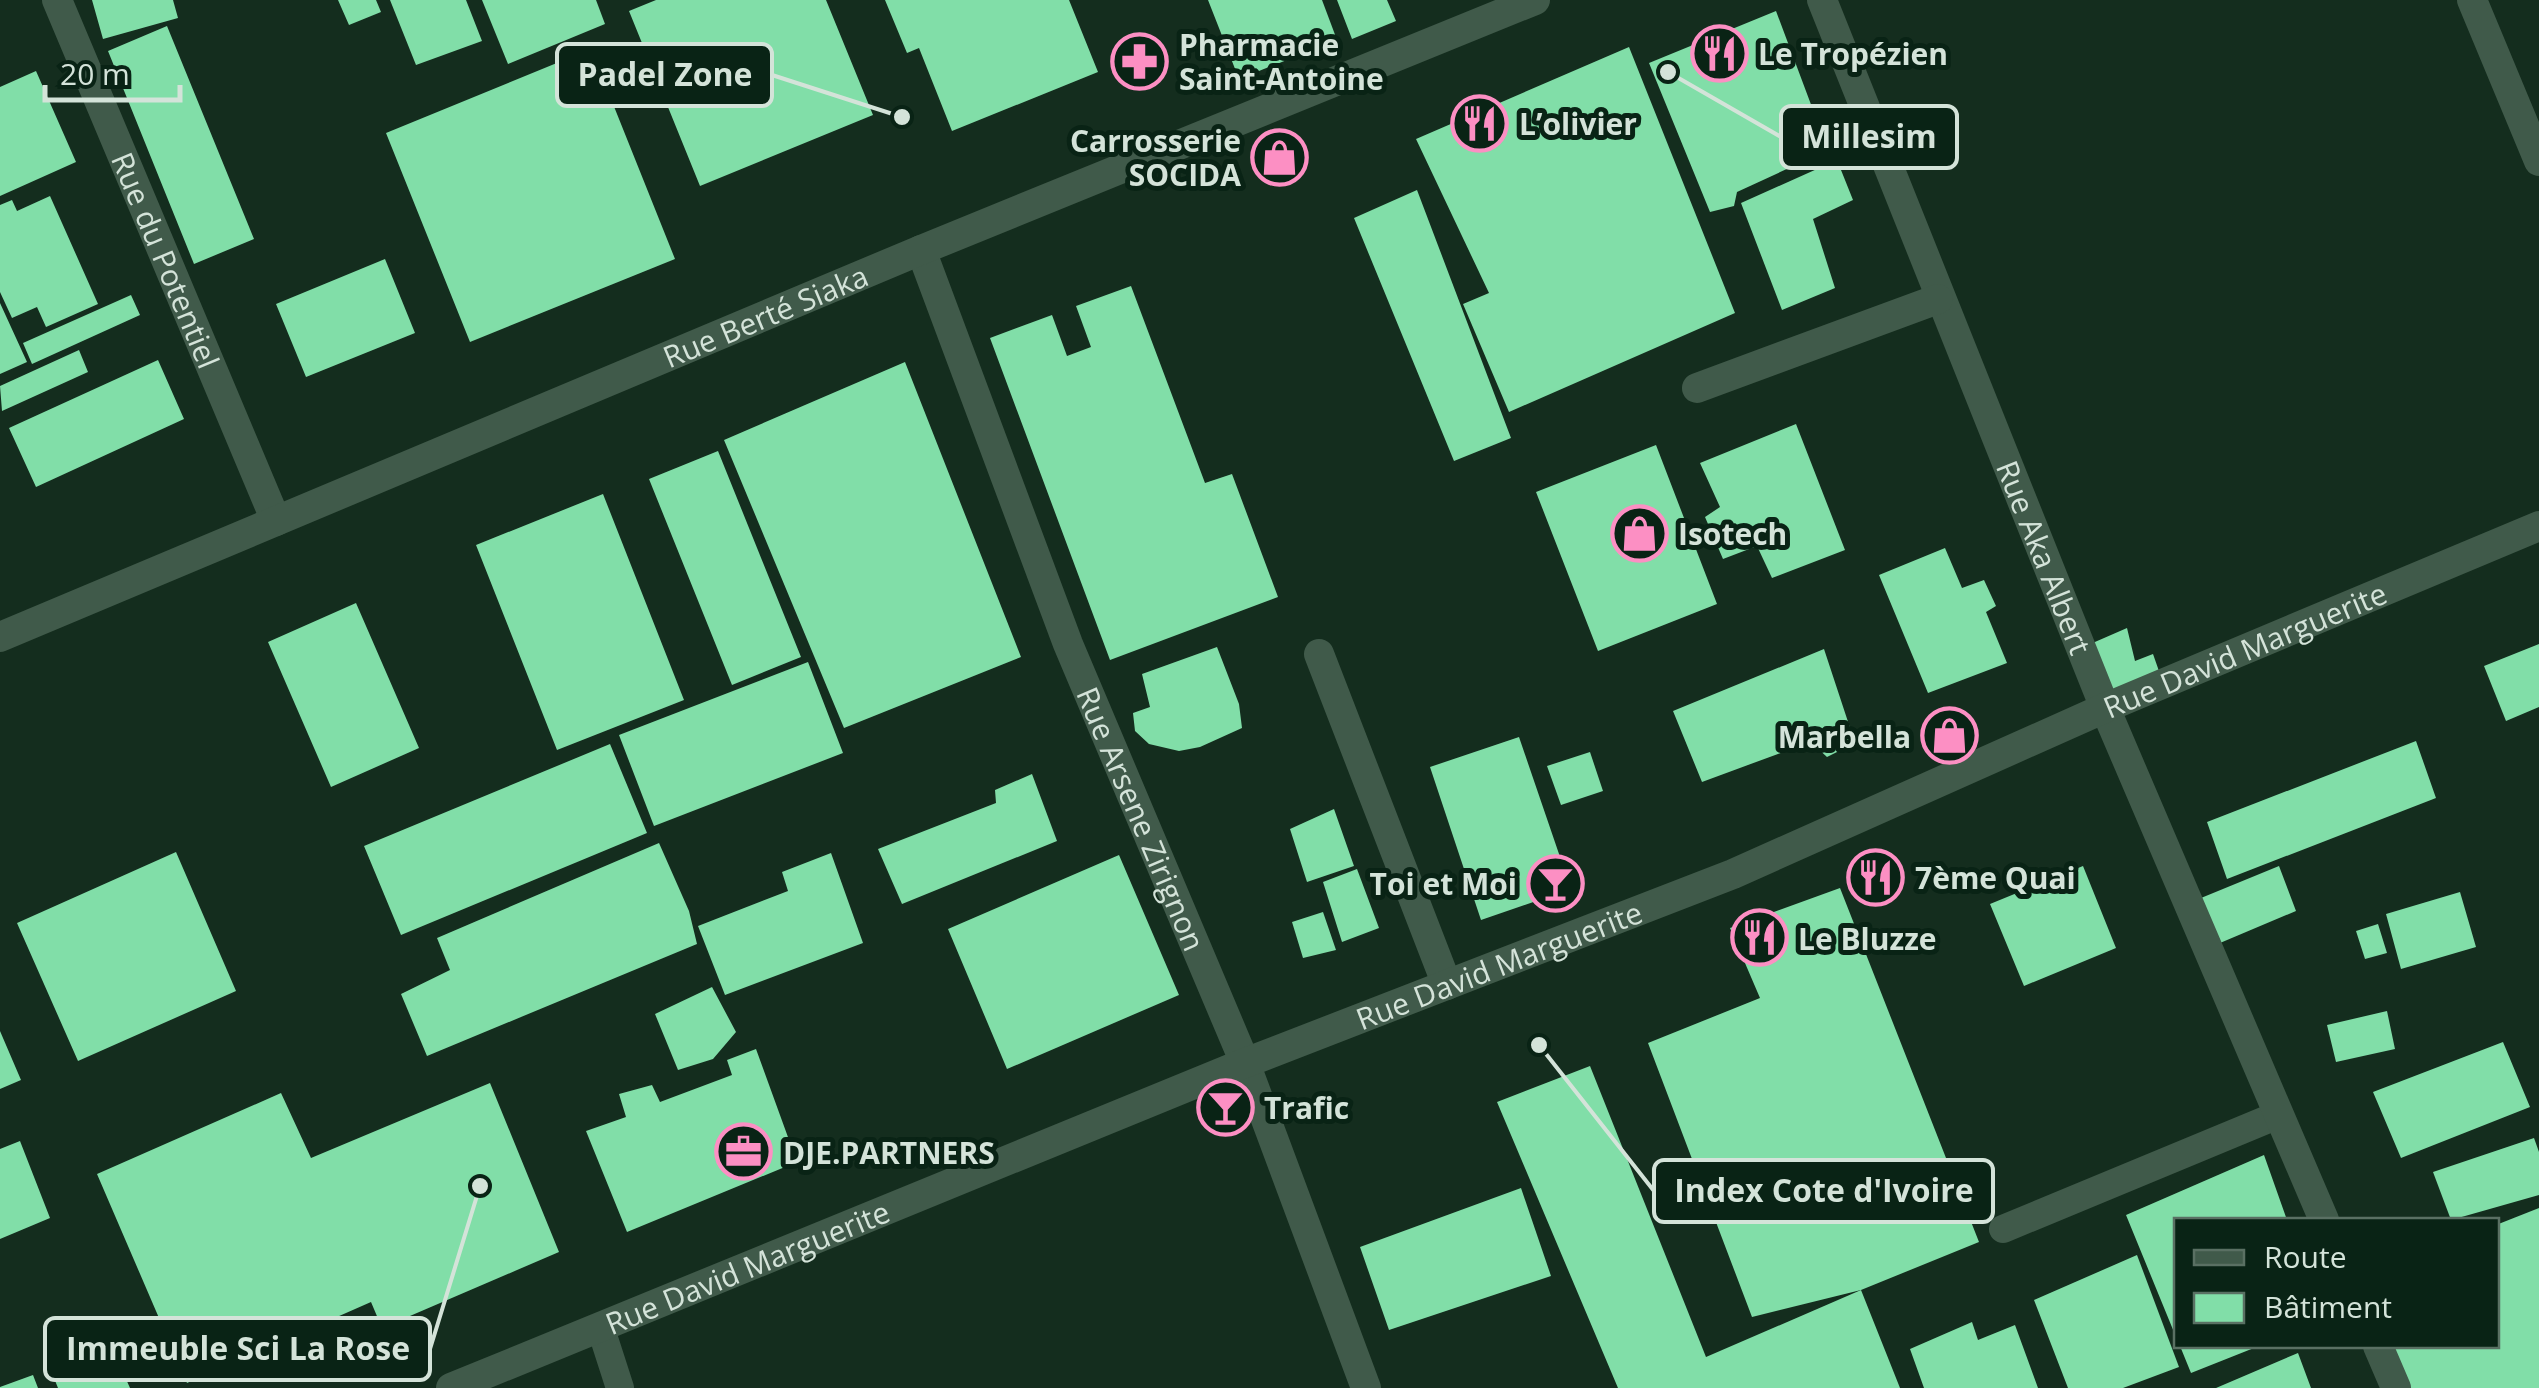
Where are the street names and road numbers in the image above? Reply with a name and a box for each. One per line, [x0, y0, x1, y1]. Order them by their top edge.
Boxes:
street label: Rue du Potentiel [103, 146, 230, 374]
street label: Rue Berté Siaka [656, 254, 874, 377]
street label: Rue Aka Albert [1988, 454, 2102, 660]
street label: Rue David Marguerite [2097, 572, 2393, 727]
street label: Rue Arsene Zirignon [1068, 680, 1216, 957]
street label: Rue David Marguerite [1350, 891, 1648, 1039]
street label: Rue David Marguerite [599, 1190, 895, 1343]

